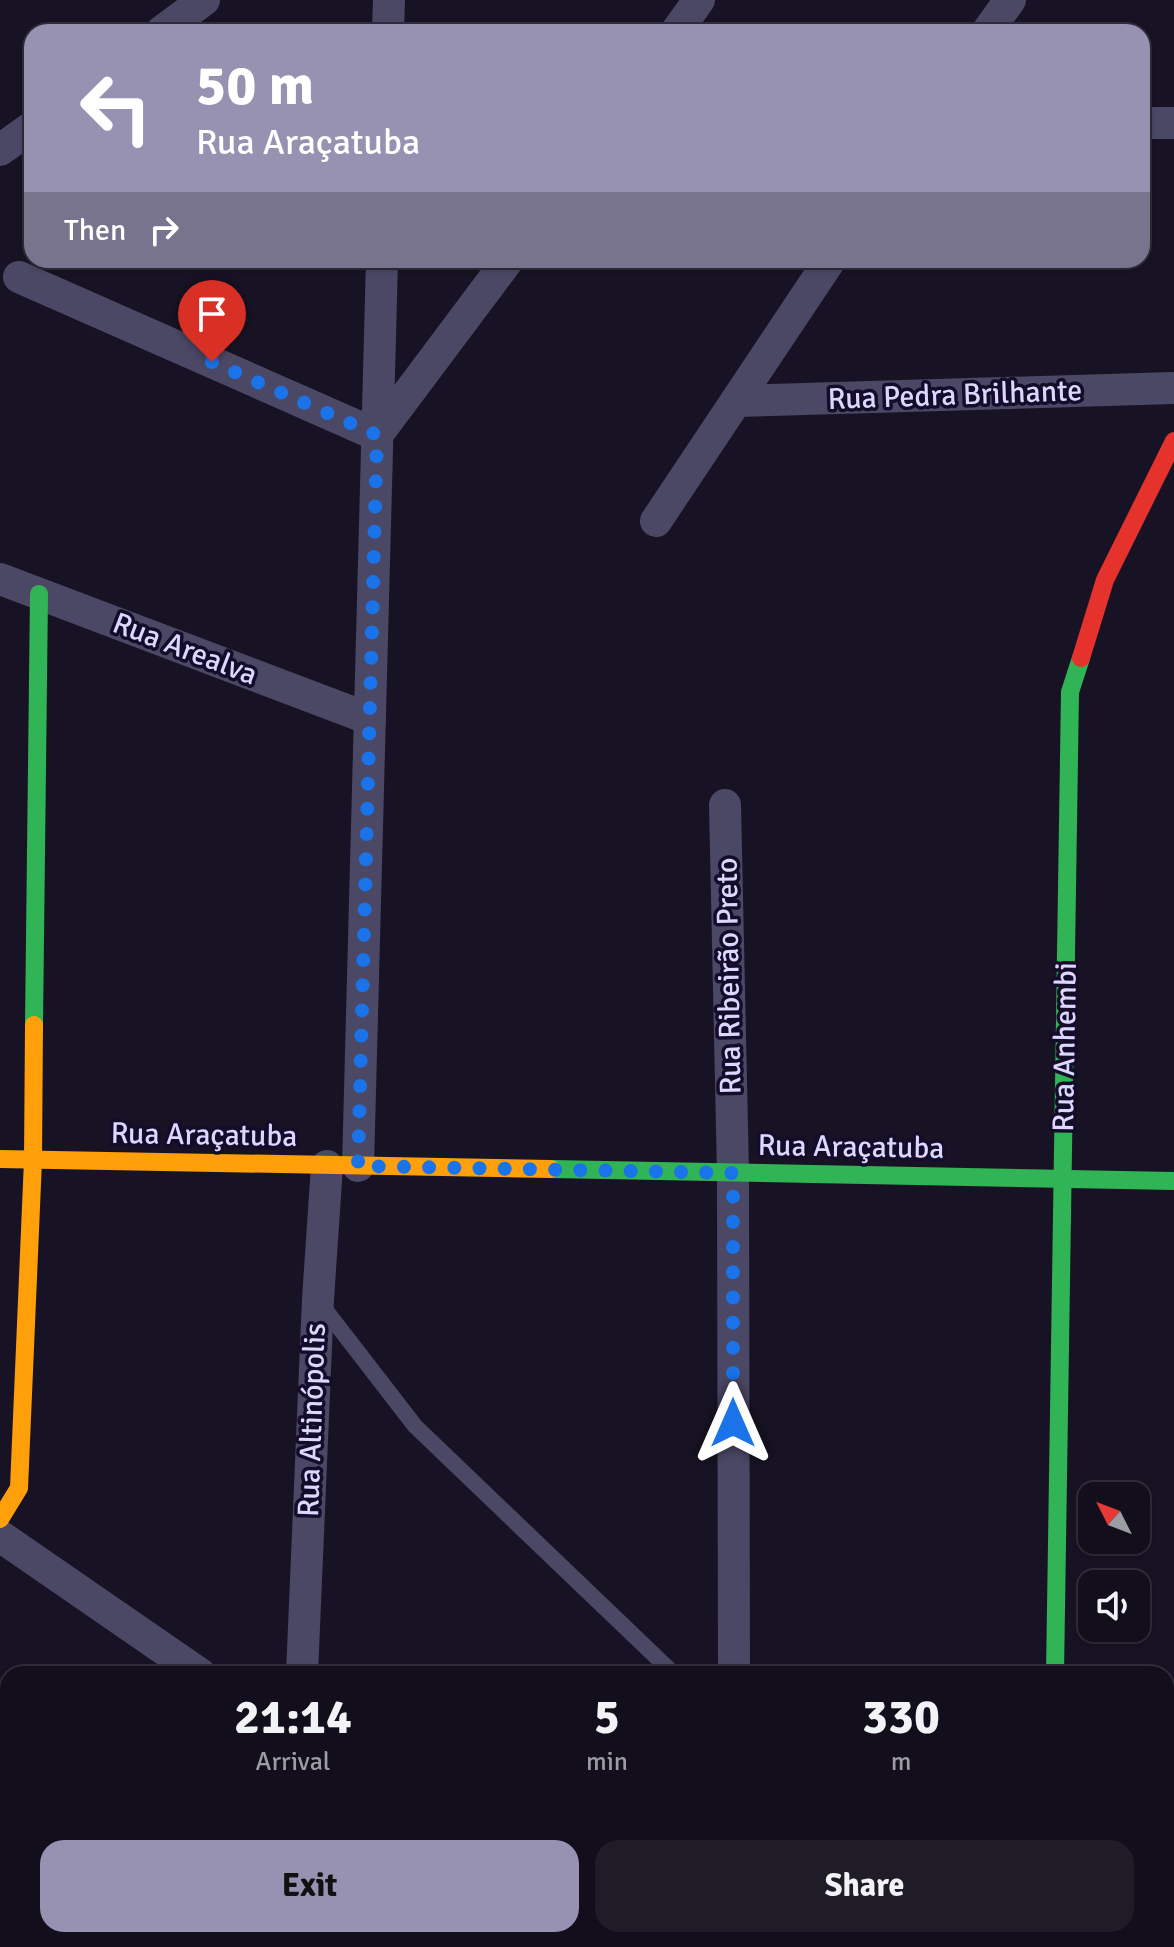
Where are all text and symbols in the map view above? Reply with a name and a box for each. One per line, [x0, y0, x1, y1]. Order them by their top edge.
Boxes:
text: 50 m [196, 51, 314, 120]
icon: left [64, 56, 168, 160]
text: Rua Araçatuba [196, 120, 420, 165]
icon: right [142, 208, 186, 252]
text: Then [64, 212, 126, 249]
pin [178, 280, 246, 362]
icon: arrive [190, 292, 234, 336]
street label: Rua Pedra Brilhante [827, 372, 1083, 418]
street label: Rua Arealva [107, 605, 263, 693]
street label: Rua Ribeirão Preto [708, 857, 750, 1095]
street label: Rua Anhembi [1045, 962, 1085, 1132]
street label: Rua Araçatuba [110, 1115, 298, 1155]
street label: Rua Araçatuba [757, 1127, 945, 1167]
street label: Rua Altinópolis [290, 1322, 334, 1518]
position arrow [691, 1381, 775, 1465]
north arrow [1078, 1482, 1150, 1554]
map controls [1078, 1482, 1150, 1642]
button: sound [1078, 1570, 1150, 1642]
text: 21:14 [234, 1688, 352, 1747]
text: 5 [594, 1688, 620, 1747]
text: 330 [862, 1688, 940, 1747]
text: Arrival [256, 1746, 330, 1778]
text: min [586, 1746, 628, 1778]
text: m [891, 1746, 911, 1778]
button: Exit [40, 1840, 579, 1932]
button: Share [595, 1840, 1134, 1932]

